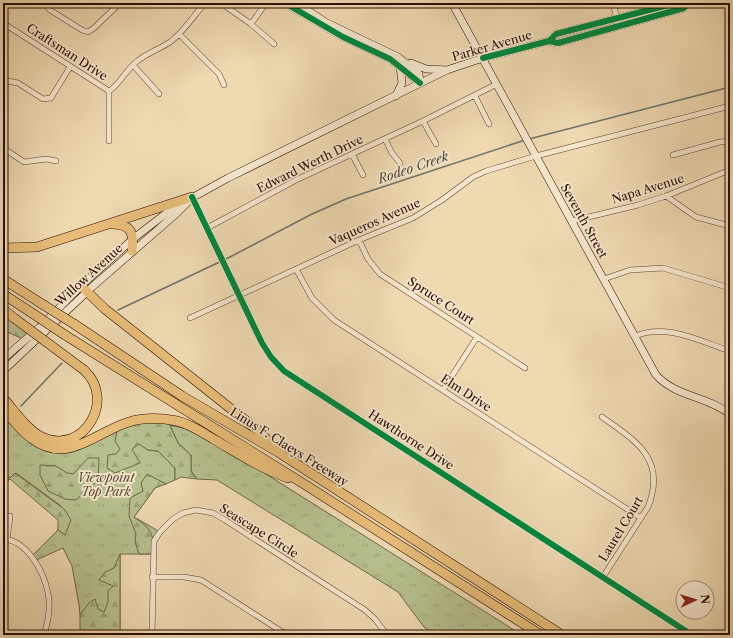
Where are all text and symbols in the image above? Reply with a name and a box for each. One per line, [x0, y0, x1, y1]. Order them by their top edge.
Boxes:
street label: Craftsman Drive [24, 20, 111, 83]
street label: Parker Avenue [450, 27, 534, 64]
street label: Edward Werth Drive [254, 131, 366, 196]
water label: Rodeo Creek [375, 147, 451, 187]
street label: Napa Avenue [610, 170, 686, 207]
street label: Seventh Street [558, 181, 611, 261]
street label: Vaqueros Avenue [326, 195, 423, 249]
street label: Willow Avenue [51, 240, 126, 310]
street label: Spruce Court [405, 273, 478, 328]
street label: Elm Drive [438, 371, 495, 415]
street label: Linus F. Claeys Freeway [227, 404, 351, 489]
street label: Hawthorne Drive [366, 406, 457, 473]
park label: Viewpoint Top Park [78, 470, 135, 499]
street label: Laurel Court [595, 493, 646, 564]
street label: Seascape Circle [217, 500, 302, 561]
north arrow [675, 580, 715, 620]
text: N [698, 594, 712, 605]

